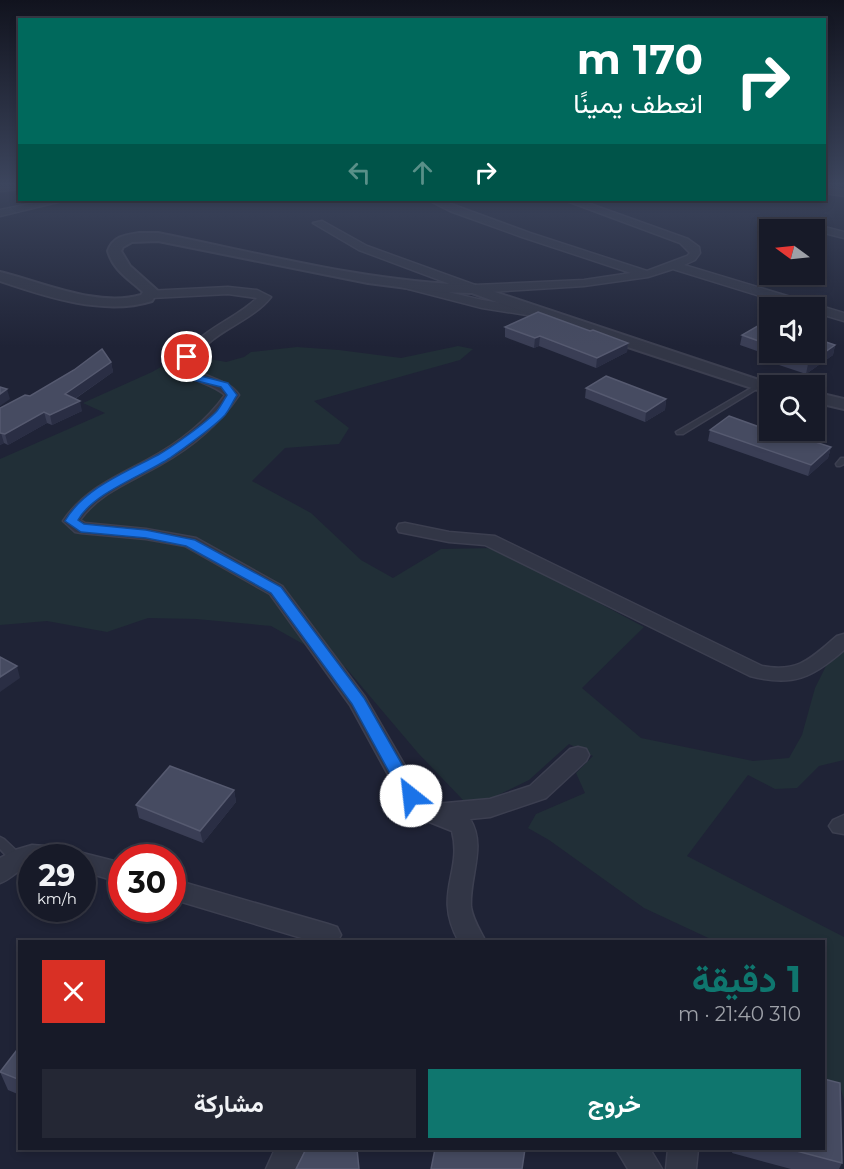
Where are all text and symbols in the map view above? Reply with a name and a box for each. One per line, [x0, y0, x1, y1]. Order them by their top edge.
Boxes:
text: 170 m [577, 33, 703, 85]
icon: right [724, 42, 802, 120]
text: انعطف يمينًا [573, 87, 703, 120]
icon: left [343, 156, 376, 189]
icon: ahead [406, 156, 439, 189]
icon: right [469, 156, 502, 189]
north arrow [759, 219, 825, 285]
map controls [759, 219, 825, 441]
button: sound [759, 297, 825, 363]
pin [161, 331, 212, 382]
icon: arrive [170, 340, 203, 373]
button: search [759, 375, 825, 441]
position arrow [379, 764, 443, 828]
speed limit sign: 30 [108, 844, 186, 922]
text: 29 [39, 857, 75, 894]
text: km/h [37, 889, 77, 908]
text: 1 دقيقة [692, 957, 801, 1001]
button: close [42, 960, 105, 1023]
text: 310 m · 21:40 [678, 1002, 801, 1026]
button: مشاركة [42, 1069, 416, 1138]
button: خروج [428, 1069, 801, 1138]

